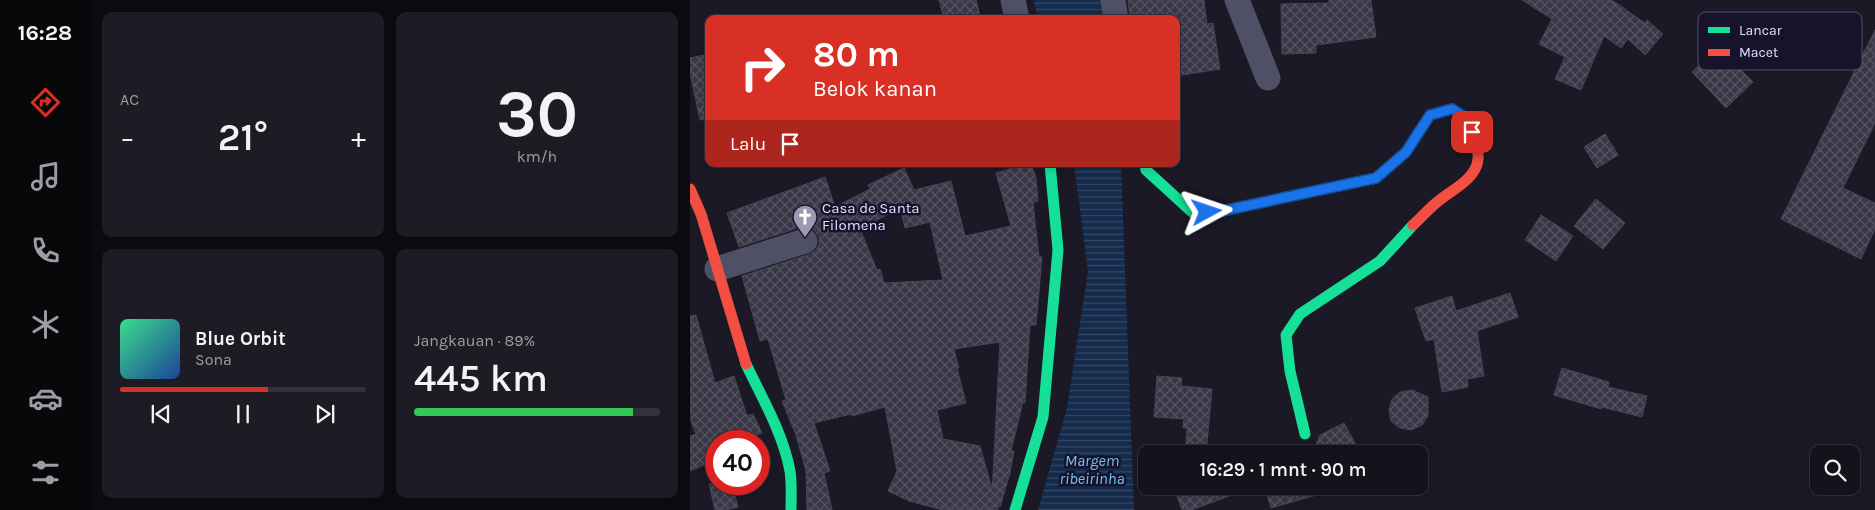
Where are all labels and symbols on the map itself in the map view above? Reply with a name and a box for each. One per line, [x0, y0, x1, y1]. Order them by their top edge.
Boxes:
legend [1698, 12, 1862, 70]
text: Lancar [1739, 22, 1783, 39]
text: Macet [1739, 44, 1778, 61]
pin [1451, 111, 1493, 153]
position arrow [1180, 185, 1232, 237]
place label: Casa de Santa Filomena [822, 199, 920, 234]
church icon: Casa de Santa Filomena [792, 204, 818, 238]
speed limit sign: 40 [705, 430, 770, 495]
water label: Margem ribeirinha [1059, 451, 1125, 488]

